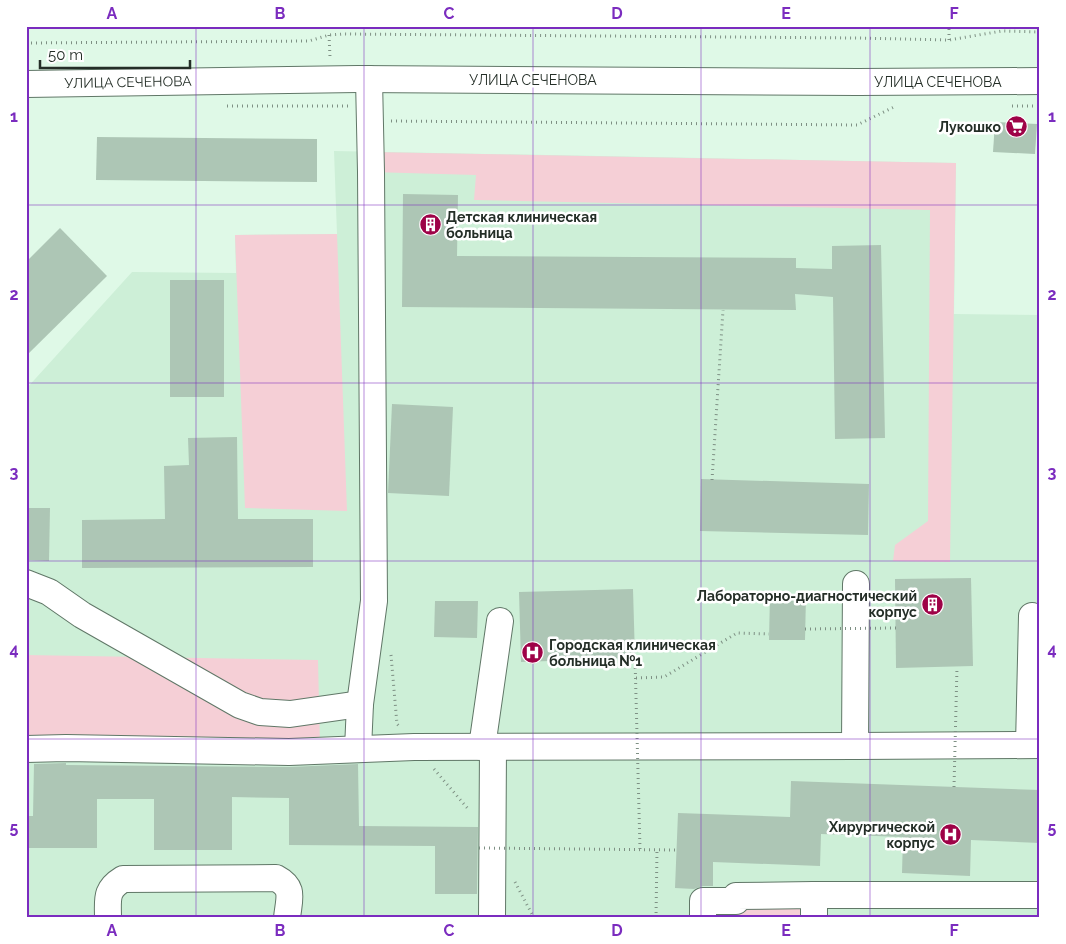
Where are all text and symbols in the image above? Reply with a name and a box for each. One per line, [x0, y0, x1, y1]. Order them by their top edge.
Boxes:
text: A [107, 4, 118, 23]
text: B [275, 4, 286, 23]
text: C [444, 4, 455, 23]
text: D [611, 4, 623, 23]
text: E [781, 4, 791, 23]
text: F [949, 4, 959, 23]
scale bar [40, 38, 190, 70]
text: 50 m [48, 46, 83, 64]
street label: УЛИЦА СЕЧЕНОВА [469, 72, 597, 88]
street label: УЛИЦА СЕЧЕНОВА [64, 73, 192, 91]
street label: УЛИЦА СЕЧЕНОВА [874, 74, 1002, 90]
text: 1 [10, 107, 18, 126]
text: 1 [1048, 107, 1056, 126]
supermarket icon: Лукошко [1005, 115, 1029, 139]
place label: Лукошко [939, 119, 1002, 135]
place label: Детская клиническая больница [446, 209, 597, 241]
building icon: Детская клиническая больница [418, 213, 442, 237]
text: 2 [9, 285, 19, 304]
text: 2 [1047, 285, 1057, 304]
text: 3 [10, 463, 19, 482]
text: 3 [1048, 463, 1057, 482]
place label: Лабораторно-диагностический корпус [697, 588, 917, 620]
building icon: Лабораторно-диагностический корпус [921, 592, 945, 616]
place label: Городская клиническая больница №1 [549, 637, 716, 669]
text: 4 [9, 640, 19, 659]
text: 4 [1047, 640, 1057, 659]
hospital icon: Городская клиническая больница №1 [521, 641, 545, 665]
text: 5 [10, 818, 19, 837]
text: 5 [1048, 818, 1057, 837]
place label: Хирургической корпус [828, 819, 935, 851]
hospital icon: Хирургической корпус [939, 823, 963, 847]
text: A [107, 921, 118, 940]
text: B [275, 921, 286, 940]
text: C [444, 921, 455, 940]
text: D [611, 921, 623, 940]
text: E [781, 921, 791, 940]
text: F [949, 921, 959, 940]

